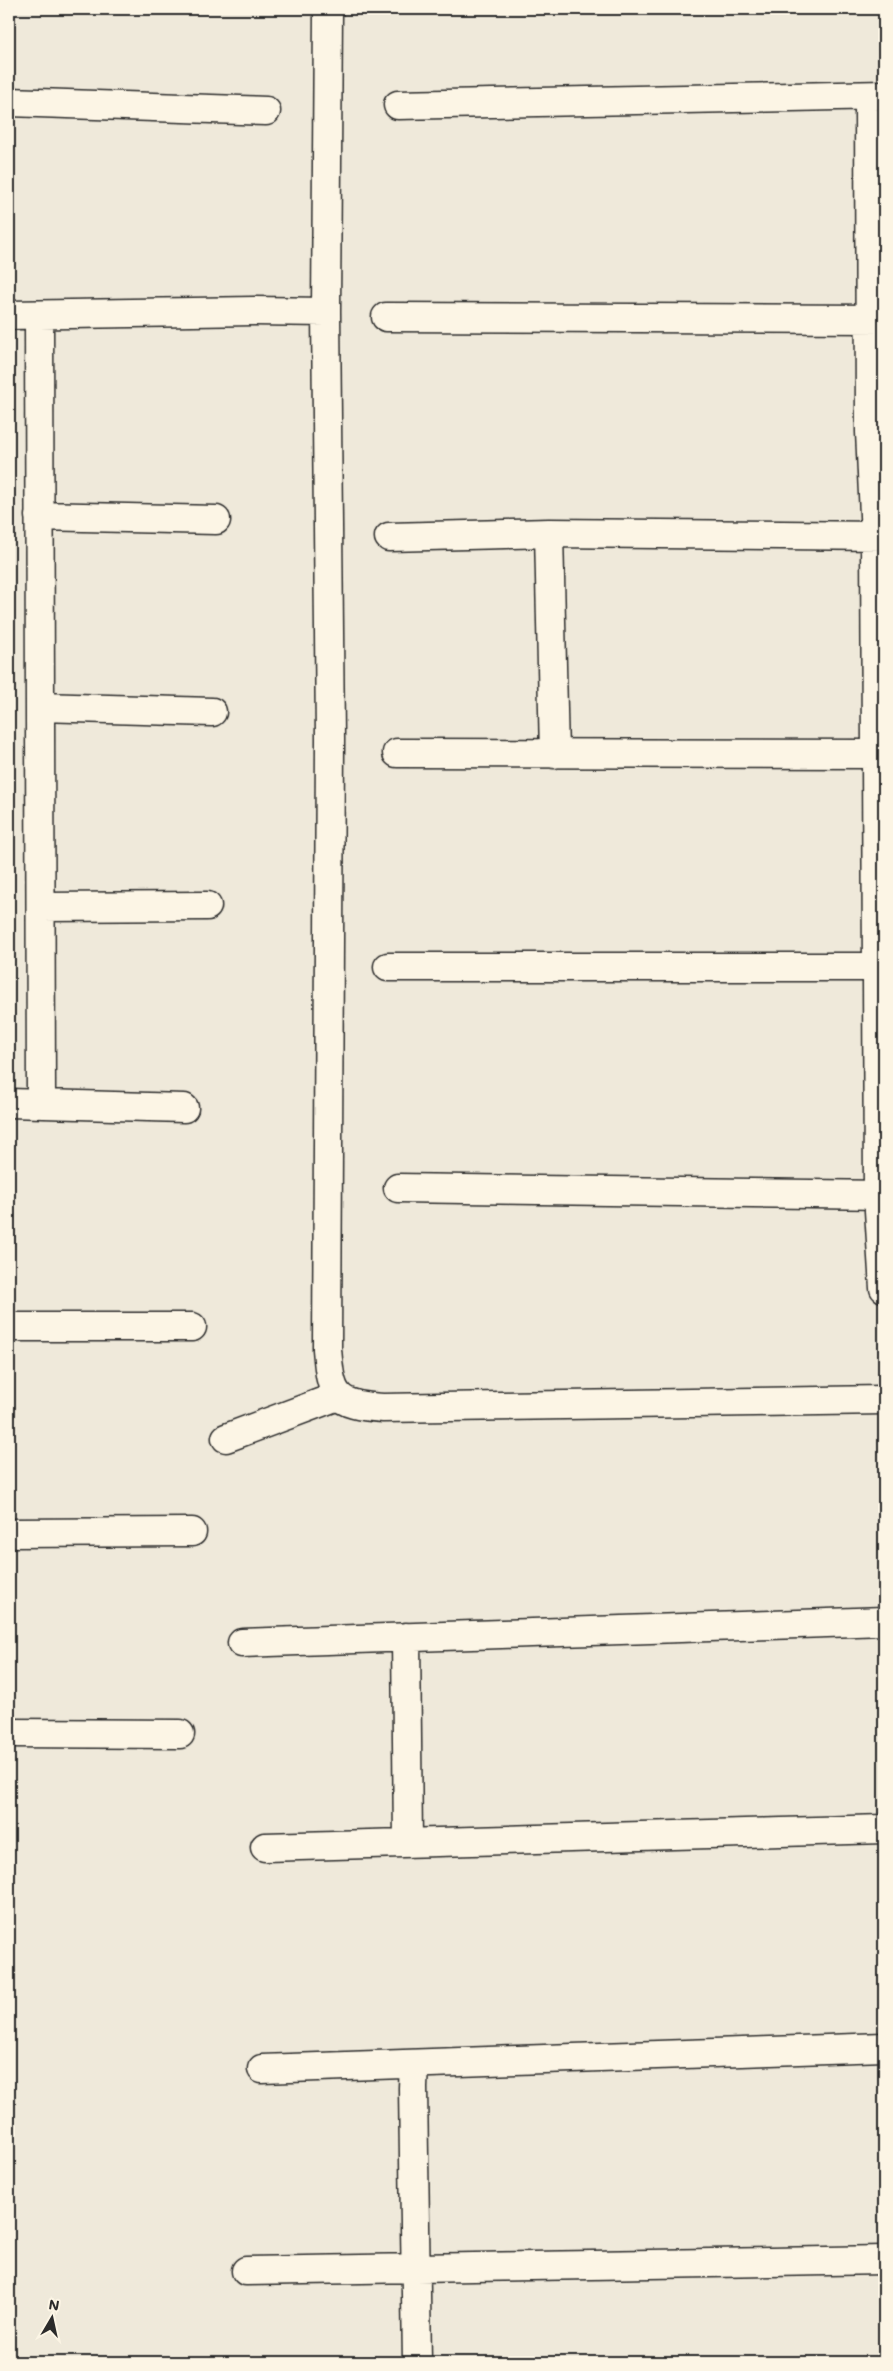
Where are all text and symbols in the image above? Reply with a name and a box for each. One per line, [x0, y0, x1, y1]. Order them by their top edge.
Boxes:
north arrow [28, 2294, 78, 2344]
text: N [47, 2294, 61, 2315]

